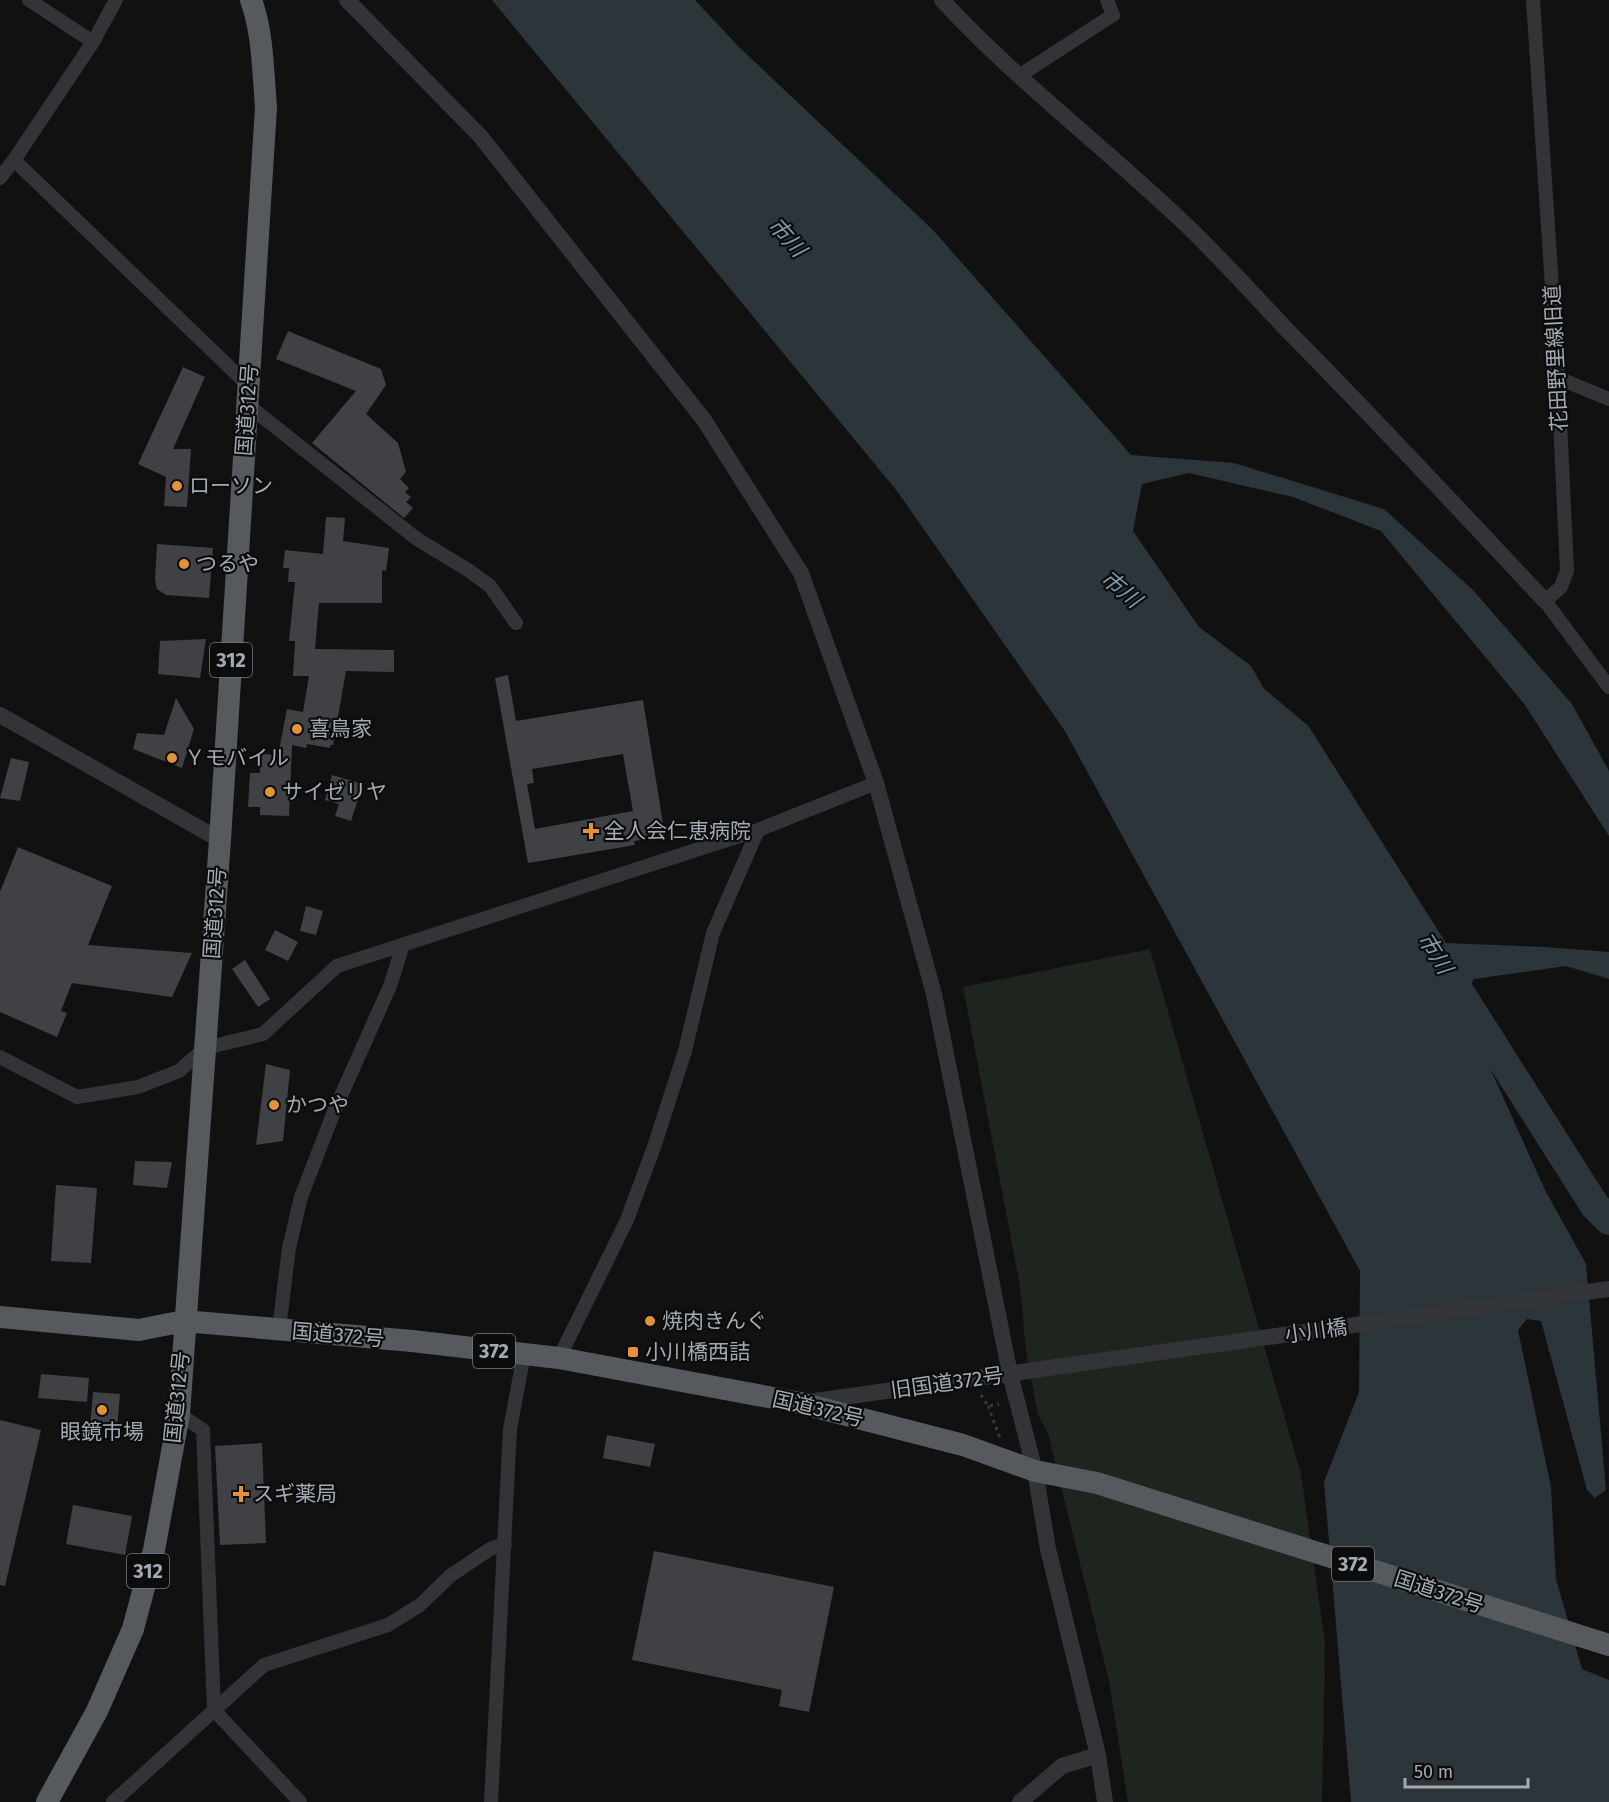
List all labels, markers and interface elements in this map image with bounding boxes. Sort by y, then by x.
water label: 市川 [762,212,813,264]
street label: 花田野里線旧道 [1539,284,1573,432]
street label: 国道312号 [231,363,263,457]
place label: ローソン [189,473,273,499]
marker: ローソン [170,479,184,493]
place label: つるや [196,551,259,577]
marker: つるや [177,557,191,571]
water label: 市川 [1095,565,1148,615]
road number: 312 [210,643,252,677]
place label: 喜鳥家 [309,716,372,742]
marker: 喜鳥家 [290,722,304,736]
place label: Ｙモバイル [184,745,289,771]
marker: Ｙモバイル [165,751,179,765]
place label: サイゼリヤ [282,779,387,805]
marker: サイゼリヤ [263,785,277,799]
place label: 全人会仁恵病院 [604,818,751,844]
marker: 全人会仁恵病院 [582,822,600,840]
street label: 国道312号 [199,866,231,960]
water label: 市川 [1412,927,1459,981]
place label: かつや [286,1092,349,1118]
marker: かつや [267,1098,281,1112]
place label: 焼肉きんぐ [662,1308,767,1334]
marker: 焼肉きんぐ [643,1314,657,1328]
street label: 小川橋 [1283,1314,1349,1348]
street label: 国道372号 [291,1318,385,1352]
road number: 372 [473,1334,515,1368]
place label: 小川橋西詰 [645,1339,750,1365]
marker: 小川橋西詰 [626,1345,640,1359]
street label: 国道312号 [159,1350,195,1444]
street label: 旧国道372号 [889,1362,1005,1404]
street label: 国道372号 [770,1386,866,1432]
marker: 眼鏡市場 [95,1403,109,1417]
place label: 眼鏡市場 [60,1419,144,1445]
place label: スギ薬局 [253,1481,337,1507]
marker: スギ薬局 [234,1487,248,1501]
road number: 372 [1332,1547,1374,1581]
road number: 312 [127,1554,169,1588]
street label: 国道372号 [1391,1565,1487,1619]
scale bar [1405,1751,1528,1789]
text: 50 m [1414,1761,1453,1783]

